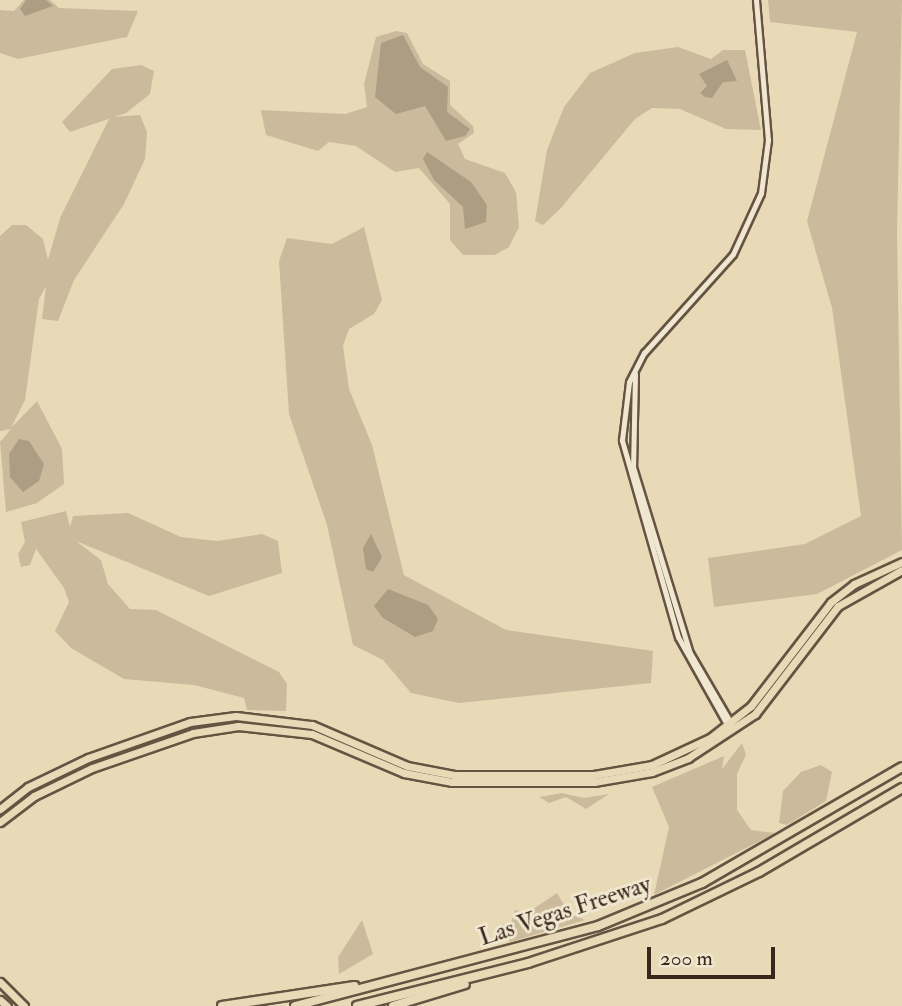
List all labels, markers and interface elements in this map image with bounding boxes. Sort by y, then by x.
street label: Las Vegas Freeway [476,870,654,952]
scale bar [650,932,778,976]
text: 200 m [660,945,713,972]

